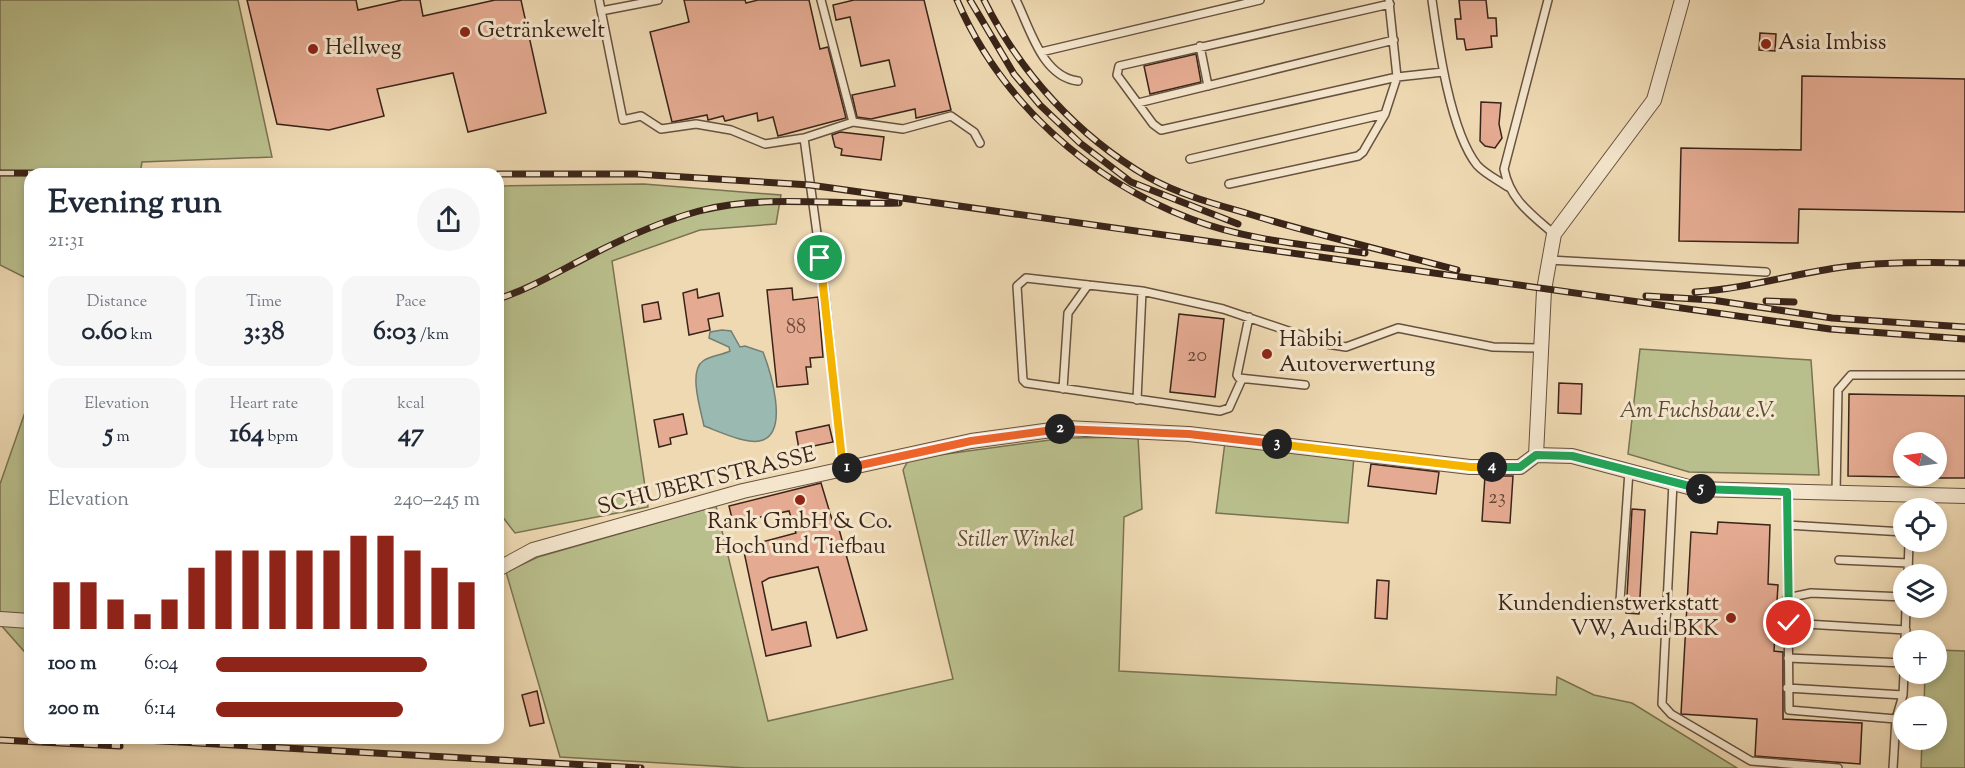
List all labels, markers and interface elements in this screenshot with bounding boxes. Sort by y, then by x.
place label: Getränkewelt [477,16,605,48]
marker: Getränkewelt [458,25,472,39]
place label: Asia Imbiss [1778,28,1886,60]
place label: Hellweg [325,33,402,65]
marker: Asia Imbiss [1759,37,1773,51]
marker: Hellweg [306,42,320,56]
text: Evening run [48,180,222,228]
button: share [417,188,480,251]
text: 21:31 [48,227,84,256]
pin [794,232,845,283]
icon: arrive [803,241,836,274]
text: Distance [87,291,147,314]
text: Time [246,291,282,314]
text: Pace [396,291,426,314]
text: 0.60 [81,314,127,351]
text: 3:38 [244,314,284,351]
text: 6:03 [373,314,417,351]
house number: 88 [786,314,806,343]
text: km [127,324,153,347]
text: /km [417,324,449,347]
place label: Habibi Autoverwertung [1279,325,1435,382]
house number: 20 [1187,342,1207,371]
marker: Habibi Autoverwertung [1260,347,1274,361]
text: Elevation [85,393,149,416]
text: Heart rate [230,393,298,416]
text: kcal [397,393,425,416]
park label: Am Fuchsbau e.V. [1619,396,1775,428]
pin: 2 [1045,414,1075,444]
text: 5 [104,416,113,453]
text: 164 [230,416,264,453]
text: 47 [398,416,424,453]
text: 2 [1056,417,1064,440]
text: m [113,426,130,449]
text: bpm [264,426,298,449]
pin: 3 [1262,429,1292,459]
text: 3 [1274,432,1280,455]
north arrow [1893,432,1947,486]
map controls [1893,432,1947,750]
street label: SCHUBERTSTRASSE [594,439,820,525]
pin: 4 [1477,452,1507,482]
pin: 1 [832,453,862,483]
text: 4 [1488,455,1496,478]
text: 1 [844,456,850,479]
pin: 5 [1686,474,1716,504]
text: 5 [1698,477,1704,500]
house number: 23 [1488,484,1506,513]
text: Elevation [48,486,129,515]
text: 240–245 m [393,486,480,515]
marker: Rank GmbH & Co. Hoch und Tiefbau [793,493,807,507]
button: locate [1893,498,1947,552]
place label: Rank GmbH & Co. Hoch und Tiefbau [707,507,893,564]
park label: Stiller Winkel [957,525,1075,557]
button: layers [1893,564,1947,618]
place label: Kundendienstwerkstatt VW, Audi BKK [1498,589,1719,646]
pin [1763,597,1814,648]
icon: check [1772,606,1805,639]
marker: Kundendienstwerkstatt VW, Audi BKK [1724,611,1738,625]
button: + [1893,630,1947,684]
text: 100 m [48,650,97,679]
text: 6:04 [144,650,178,679]
text: 200 m [48,695,99,724]
text: 6:14 [144,695,176,724]
button: − [1893,696,1947,750]

